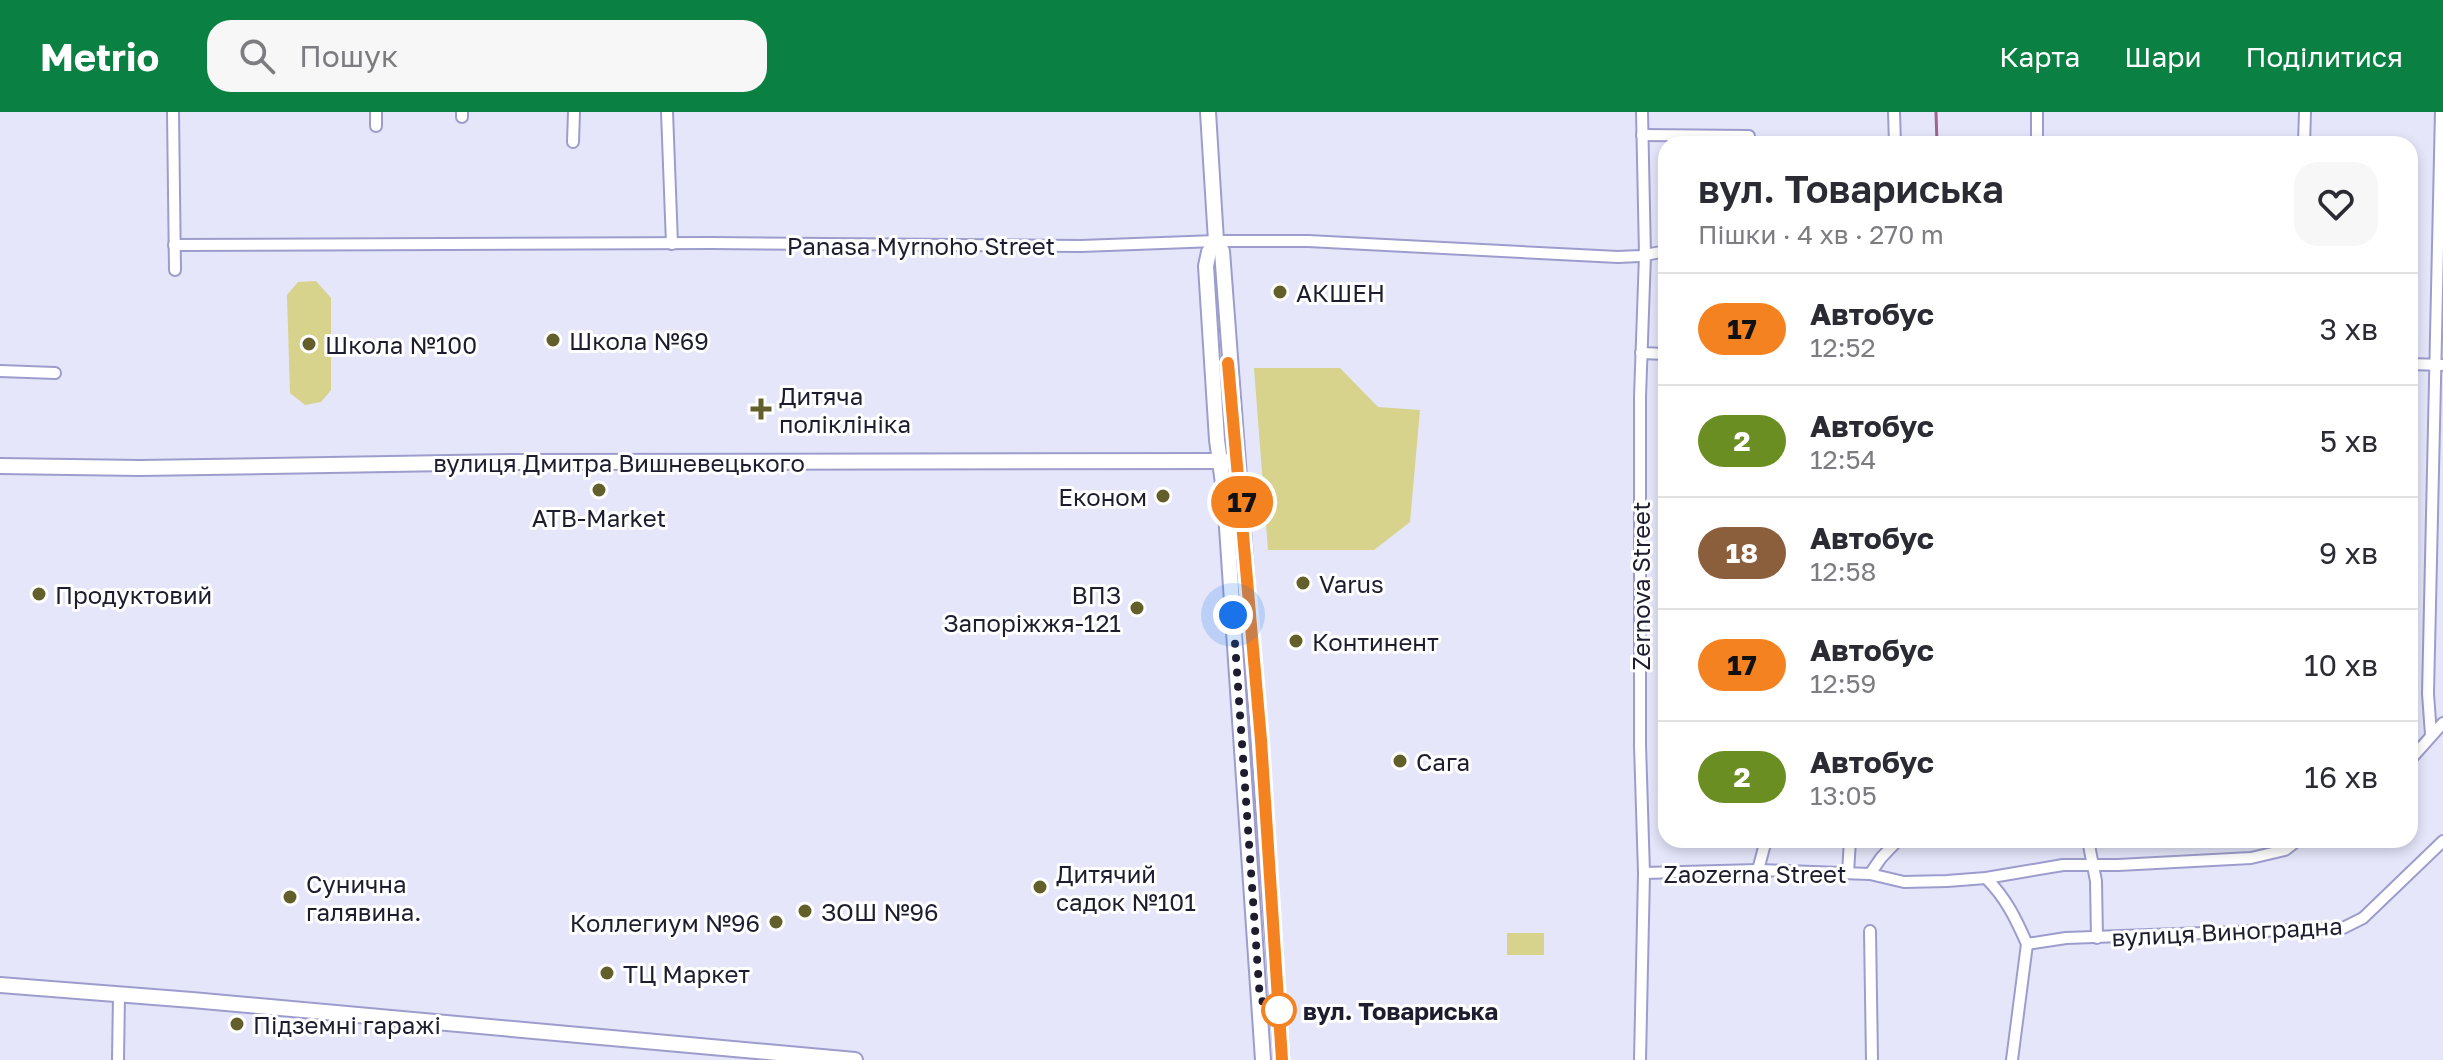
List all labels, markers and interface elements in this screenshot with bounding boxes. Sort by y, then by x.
search box [207,20,767,92]
text: Metrio [40,34,159,79]
icon: search [235,34,279,78]
text: Пошук [299,38,398,74]
text: Карта [1999,40,2080,73]
text: Шари [2124,40,2202,73]
text: Поділитися [2246,40,2403,73]
button: heart [2294,162,2378,246]
text: вул. Товариська [1698,166,2004,211]
text: Пішки · 4 хв · 270 m [1698,219,1944,250]
street label: Panasa Myrnoho Street [787,231,1055,260]
place label: АКШЕН [1296,278,1385,307]
marker: АКШЕН [1271,283,1289,301]
text: Автобус [1810,296,1934,332]
text: 3 хв [2320,311,2378,347]
text: 17 [1727,312,1757,345]
place label: Школа №69 [569,326,709,355]
place label: Школа №100 [325,330,477,359]
marker: Школа №69 [544,331,562,349]
text: 12:52 [1810,332,1876,363]
marker: Школа №100 [300,335,318,353]
place label: Дитяча поліклініка [779,381,911,438]
marker: Дитяча поліклініка [750,398,772,420]
text: Автобус [1810,408,1934,444]
text: 5 хв [2320,423,2378,459]
text: 2 [1733,424,1751,457]
text: 12:54 [1810,444,1876,475]
street label: вулиця Дмитра Вишневецького [433,448,805,477]
line badge: 17 [1206,476,1278,528]
marker: ATB-Market [590,481,608,499]
place label: Економ [1058,482,1147,511]
text: 17 [1227,485,1257,518]
marker: Економ [1154,487,1172,505]
street label: Zernova Street [1626,501,1655,671]
place label: ATB-Market [532,503,666,532]
text: Автобус [1810,520,1934,556]
text: 9 хв [2319,535,2378,571]
text: 18 [1726,536,1758,569]
text: 12:58 [1810,556,1876,587]
place label: Varus [1319,569,1384,598]
marker: Varus [1294,574,1312,592]
place label: Продуктовий [55,580,212,609]
place label: ВПЗ Запоріжжя-121 [943,580,1121,637]
marker: Продуктовий [30,585,48,603]
your location [1213,595,1253,635]
marker: ВПЗ Запоріжжя-121 [1128,599,1146,617]
place label: Континент [1312,627,1439,656]
marker: Континент [1287,632,1305,650]
text: Автобус [1810,632,1934,668]
text: 10 хв [2304,647,2378,683]
text: 17 [1727,648,1757,681]
text: 12:59 [1810,668,1876,699]
text: Автобус [1810,744,1934,780]
place label: Сага [1416,747,1470,776]
marker: Сага [1391,752,1409,770]
text: 16 хв [2304,759,2378,795]
text: 2 [1733,760,1751,793]
text: 13:05 [1810,780,1877,811]
place label: Дитячий садок №101 [1056,859,1196,916]
street label: Zaozerna Street [1663,859,1847,888]
place label: Сунична галявина. [306,869,421,926]
marker: Дитячий садок №101 [1031,878,1049,896]
marker: Сунична галявина. [281,888,299,906]
place label: ЗОШ №96 [821,897,938,926]
marker: ЗОШ №96 [796,902,814,920]
place label: Коллегиум №96 [570,908,760,937]
street label: вулиця Виноградна [2111,910,2343,952]
marker: Коллегиум №96 [767,913,785,931]
place label: ТЦ Маркет [623,959,750,988]
marker: ТЦ Маркет [598,964,616,982]
marker: вул. Товариська [1262,993,1296,1027]
place label: вул. Товариська [1303,996,1498,1025]
place label: Підземні гаражі [253,1010,441,1039]
marker: Підземні гаражі [228,1015,246,1033]

